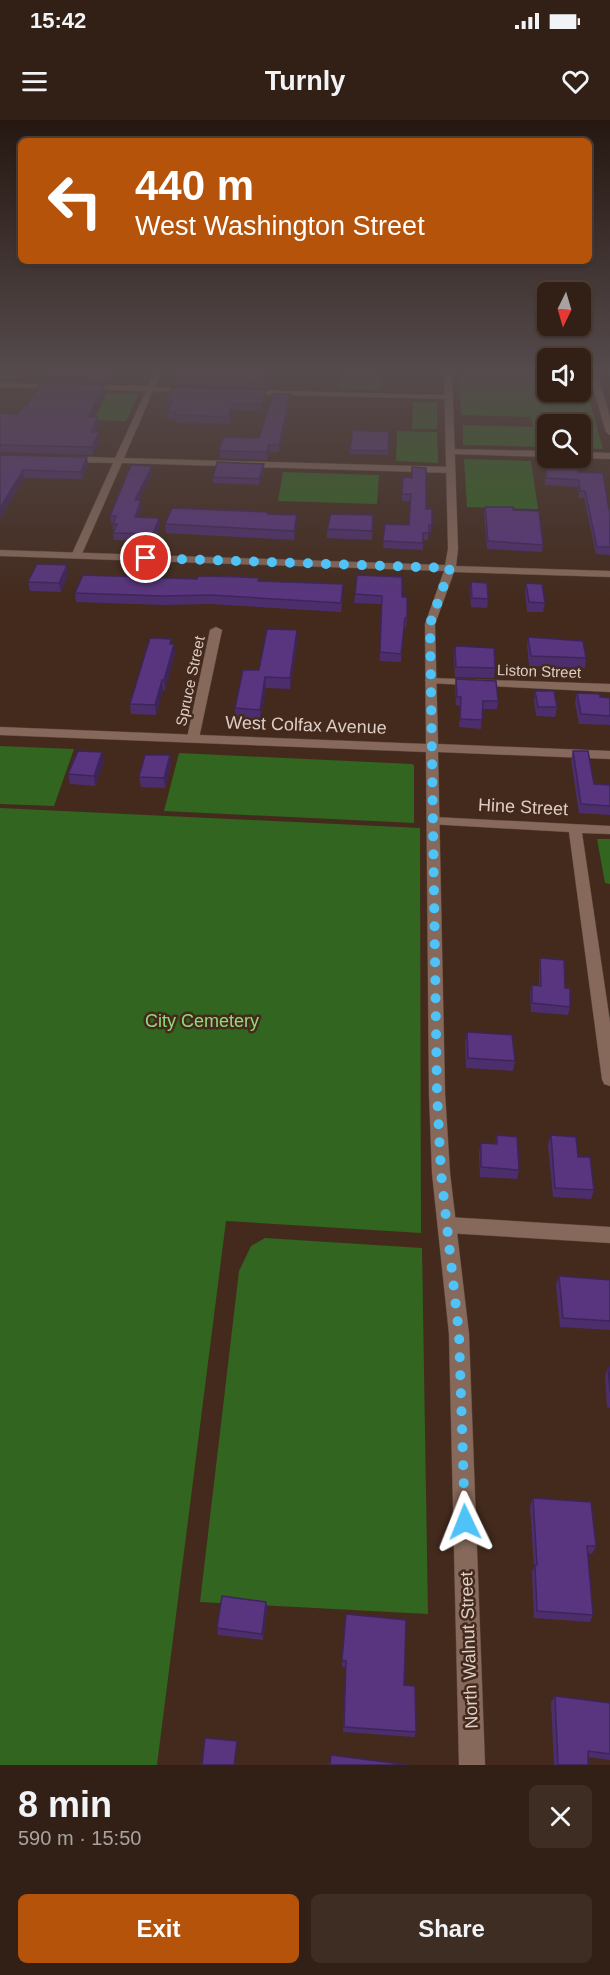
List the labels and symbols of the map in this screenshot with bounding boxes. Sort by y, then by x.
north arrow [537,282,591,336]
pin [120,532,171,583]
street label: Spruce Street [172,634,208,728]
street label: Liston Street [497,661,582,681]
street label: West Colfax Avenue [225,712,387,738]
street label: Hine Street [478,795,568,819]
park label: City Cemetery [145,1011,259,1031]
position arrow [433,1490,497,1554]
street label: North Walnut Street [456,1571,482,1729]

